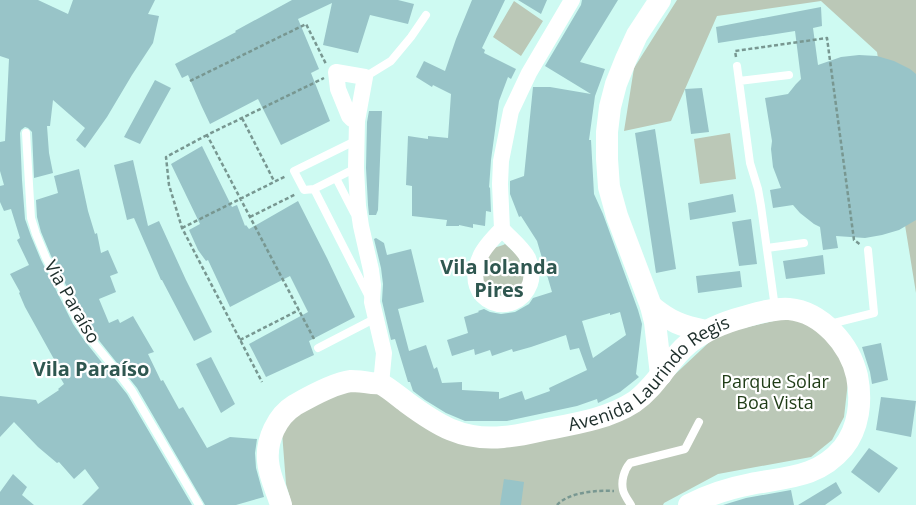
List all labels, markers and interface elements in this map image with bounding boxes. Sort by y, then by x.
district label: Vila Iolanda Pires [440,253,558,303]
street label: Via Paraíso [39,256,106,347]
street label: Avenida Laurindo Regis [566,309,733,436]
district label: Vila Paraíso [33,355,149,382]
park label: Parque Solar Boa Vista [721,369,829,414]

